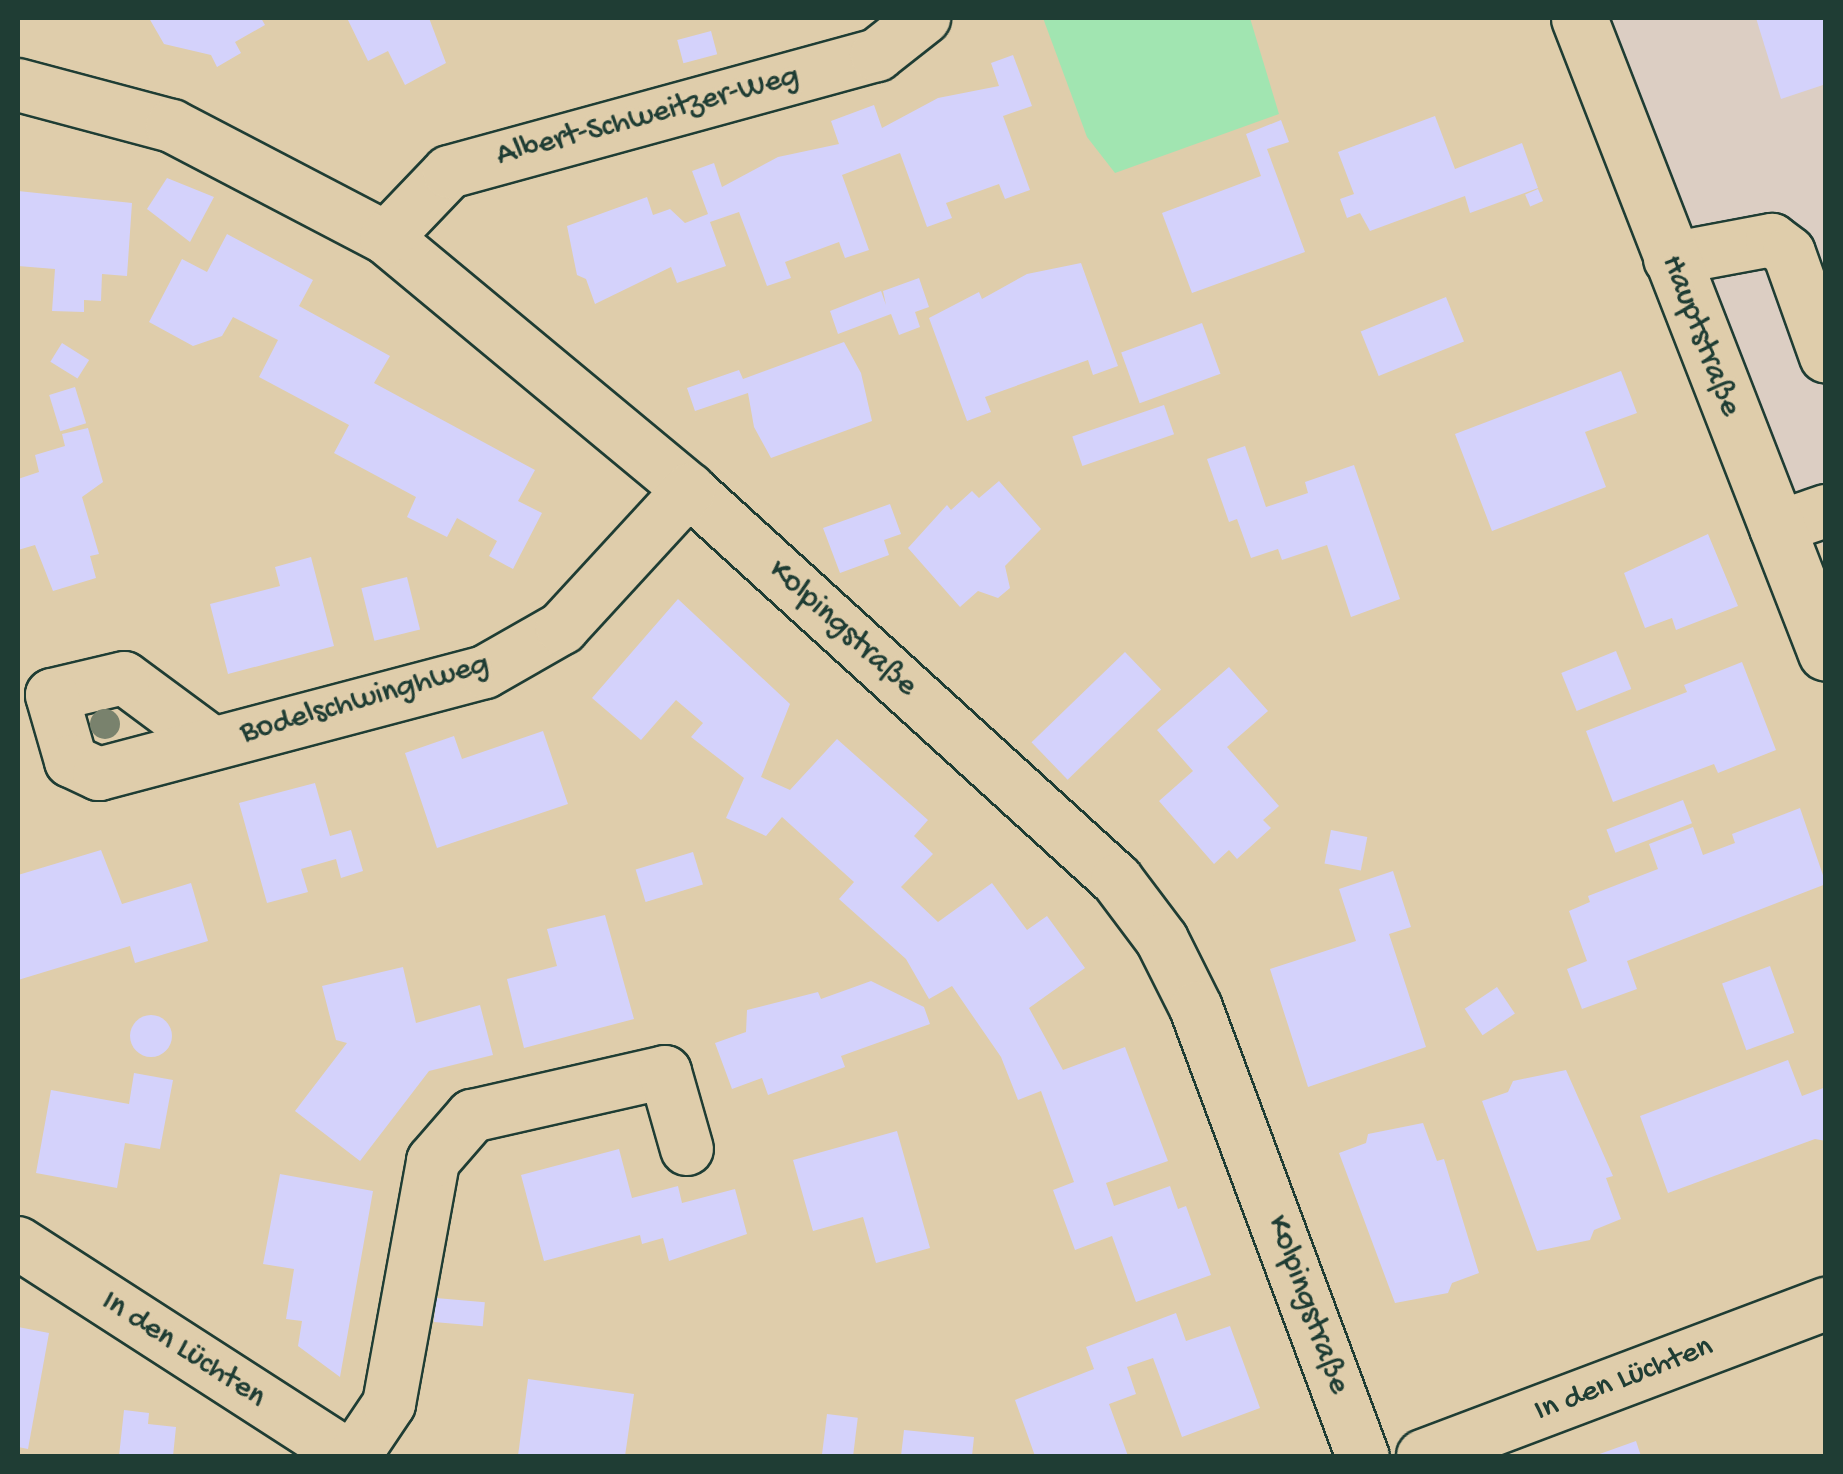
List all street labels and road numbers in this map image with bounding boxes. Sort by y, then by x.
street label: Albert-Schweitzer-Weg [492,58,804,176]
street label: Hauptstraße [1652,250,1748,422]
street label: Kolpingstraße [760,552,924,706]
street label: Bodelschwinghweg [236,646,494,754]
street label: Kolpingstraße [1257,1210,1357,1400]
street label: In den Lüchten [94,1283,272,1417]
street label: In den Lüchten [1529,1328,1719,1432]

